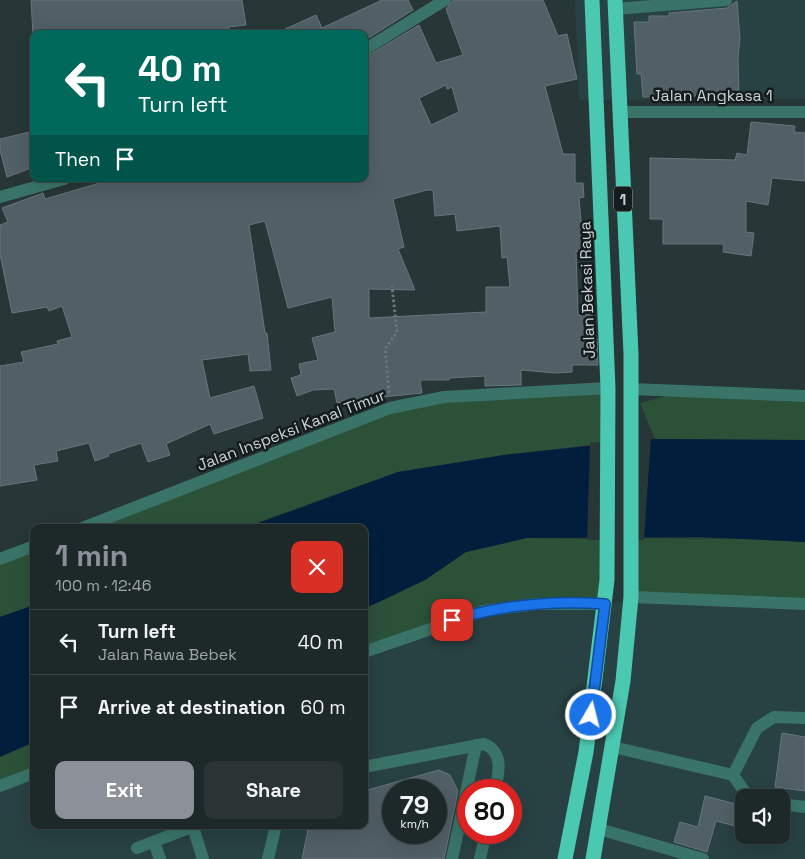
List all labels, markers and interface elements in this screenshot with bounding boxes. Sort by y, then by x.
text: 40 m [138,47,222,91]
icon: left [55,50,120,115]
street label: Jalan Angkasa 1 [651,85,773,106]
text: Turn left [138,90,228,118]
icon: arrive [111,145,139,173]
text: Then [55,147,101,172]
road number: 1 [614,186,632,212]
street label: Jalan Bekasi Raya [574,221,600,359]
street label: Jalan Inspeksi Kanal Timur [194,384,388,476]
text: 1 min [55,536,128,575]
button: close [291,541,343,593]
text: 100 m · 12:46 [55,575,151,596]
pin [431,599,473,641]
icon: arrive [438,606,466,634]
text: Turn left [98,619,176,644]
icon: left [55,628,83,656]
text: 40 m [298,630,343,655]
text: Jalan Rawa Bebek [98,644,237,665]
position arrow [564,688,616,740]
icon: arrive [55,693,83,721]
text: Arrive at destination [98,695,286,720]
text: 60 m [301,695,346,720]
button: Exit [55,761,194,819]
button: Share [204,761,343,819]
speed limit sign: 80 [457,779,522,844]
text: 79 [400,789,429,821]
map controls [735,789,790,844]
button: sound [735,789,790,844]
text: km/h [400,816,429,832]

